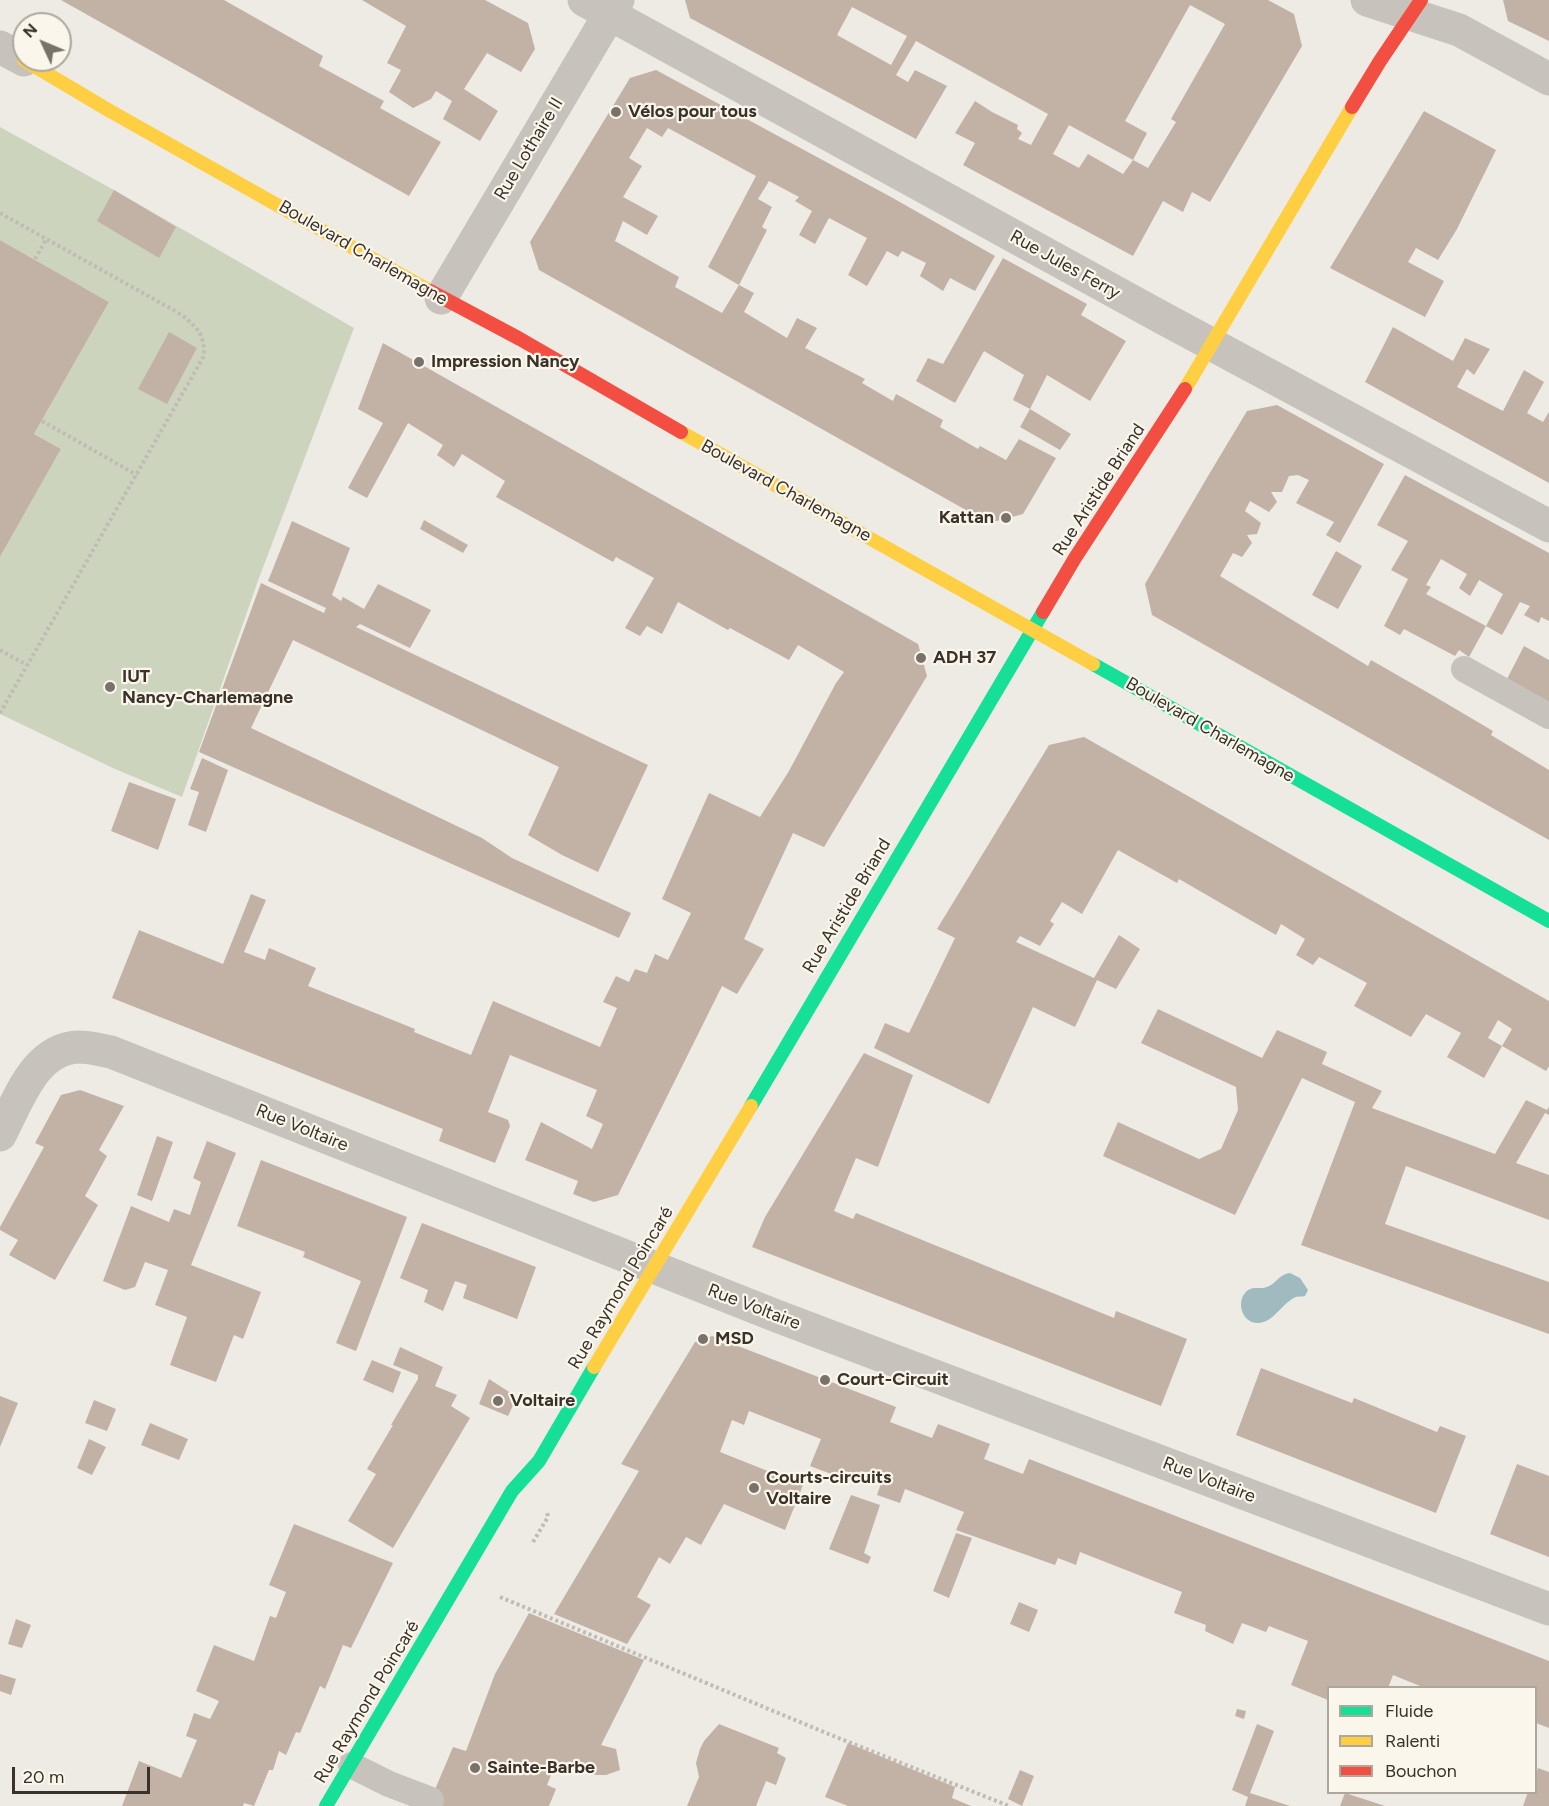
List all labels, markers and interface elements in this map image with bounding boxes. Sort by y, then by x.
north arrow [12,12,72,72]
text: N [19,19,41,42]
street label: Rue Lothaire II [490,94,568,204]
place label: Vélos pour tous [628,101,757,123]
marker: Vélos pour tous [609,105,623,119]
street label: Boulevard Charlemagne [275,196,451,310]
street label: Rue Jules Ferry [1006,226,1124,304]
place label: Impression Nancy [431,351,579,373]
marker: Impression Nancy [412,355,426,369]
street label: Rue Aristide Briand [1048,420,1150,560]
street label: Boulevard Charlemagne [697,435,875,547]
place label: Kattan [939,507,994,529]
marker: Kattan [999,511,1013,525]
place label: ADH 37 [933,647,996,669]
marker: ADH 37 [914,651,928,665]
place label: IUT Nancy-Charlemagne [122,666,293,708]
street label: Boulevard Charlemagne [1122,673,1298,787]
marker: IUT Nancy-Charlemagne [103,680,117,694]
street label: Rue Aristide Briand [798,835,896,977]
street label: Rue Voltaire [253,1100,351,1156]
street label: Rue Raymond Poincaré [564,1203,678,1373]
street label: Rue Voltaire [704,1279,804,1335]
place label: MSD [715,1328,754,1350]
marker: MSD [696,1332,710,1346]
place label: Court-Circuit [837,1369,949,1391]
marker: Court-Circuit [818,1373,832,1387]
place label: Voltaire [510,1390,575,1412]
marker: Voltaire [491,1394,505,1408]
street label: Rue Voltaire [1159,1452,1259,1508]
place label: Courts-circuits Voltaire [766,1467,891,1510]
marker: Courts-circuits Voltaire [747,1481,761,1495]
street label: Rue Raymond Poincaré [310,1617,424,1787]
legend [1327,1686,1537,1794]
text: Fluide [1385,1700,1433,1722]
text: Ralenti [1385,1730,1440,1752]
scale bar [15,1755,153,1793]
place label: Sainte-Barbe [487,1757,595,1779]
text: Bouchon [1385,1760,1457,1782]
marker: Sainte-Barbe [468,1761,482,1775]
text: 20 m [23,1766,64,1788]

